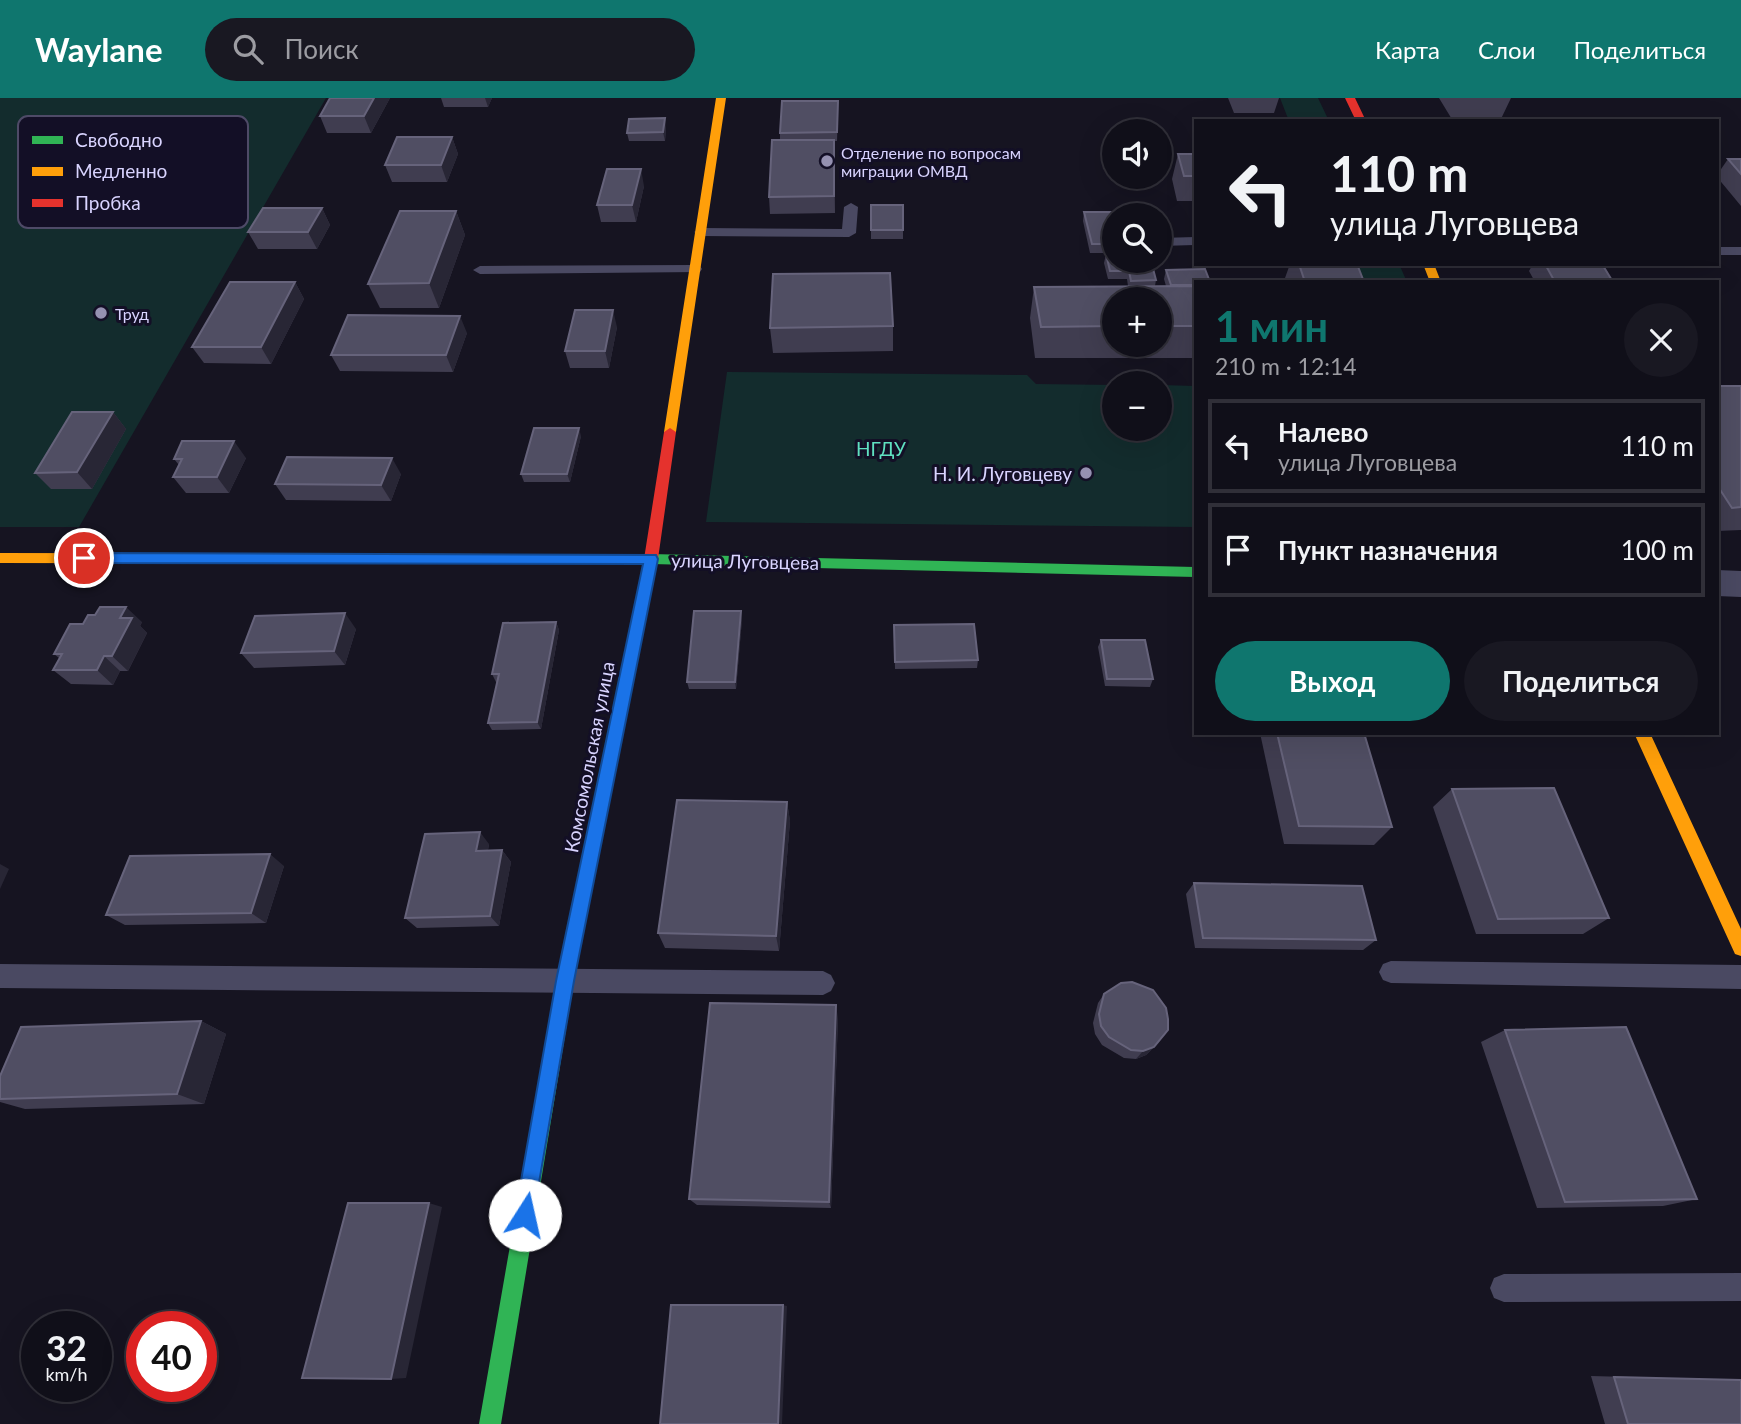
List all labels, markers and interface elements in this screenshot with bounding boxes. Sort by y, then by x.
search box [205,18,695,81]
text: Waylane [35,29,163,69]
icon: search [229,30,267,68]
text: Поиск [285,33,359,65]
text: Карта [1375,35,1440,64]
text: Слои [1478,35,1535,64]
text: Поделиться [1573,35,1706,64]
legend [18,116,248,228]
map controls [1102,119,1172,441]
button: sound [1102,119,1172,189]
text: Свободно [75,128,163,151]
place label: Отделение по вопросам миграции ОМВД [841,143,1021,180]
text: 110 m [1330,144,1468,202]
icon: left [1215,147,1306,238]
marker: Отделение по вопросам миграции ОМВД [819,153,835,169]
text: Медленно [75,159,167,182]
text: Пробка [75,191,141,214]
button: search [1102,203,1172,273]
text: улица Луговцева [1330,203,1579,242]
button: + [1102,287,1172,357]
text: 1 мин [1215,301,1328,351]
button: close [1624,303,1698,377]
place label: Труд [115,304,149,323]
marker: Труд [93,305,109,321]
text: 210 m · 12:14 [1215,352,1357,380]
button: − [1102,371,1172,441]
text: Налево [1278,416,1368,448]
icon: left [1219,427,1257,465]
text: 110 m [1621,430,1694,462]
park label: НГДУ [856,437,906,460]
text: улица Луговцева [1278,448,1457,476]
place label: Н. И. Луговцеву [933,462,1072,485]
marker: Н. И. Луговцеву [1078,465,1094,481]
pin [54,528,114,588]
icon: arrive [1219,531,1257,569]
text: Пункт назначения [1278,534,1498,566]
text: 100 m [1621,534,1694,566]
icon: arrive [65,539,103,577]
street label: улица Луговцева [671,548,819,574]
button: Выход [1215,641,1450,721]
button: Поделиться [1464,641,1698,721]
street label: Комсомольская улица [559,659,619,855]
position arrow [488,1178,562,1252]
speed limit sign: 40 [126,1311,217,1402]
text: 32 [46,1326,87,1368]
text: km/h [45,1363,88,1385]

